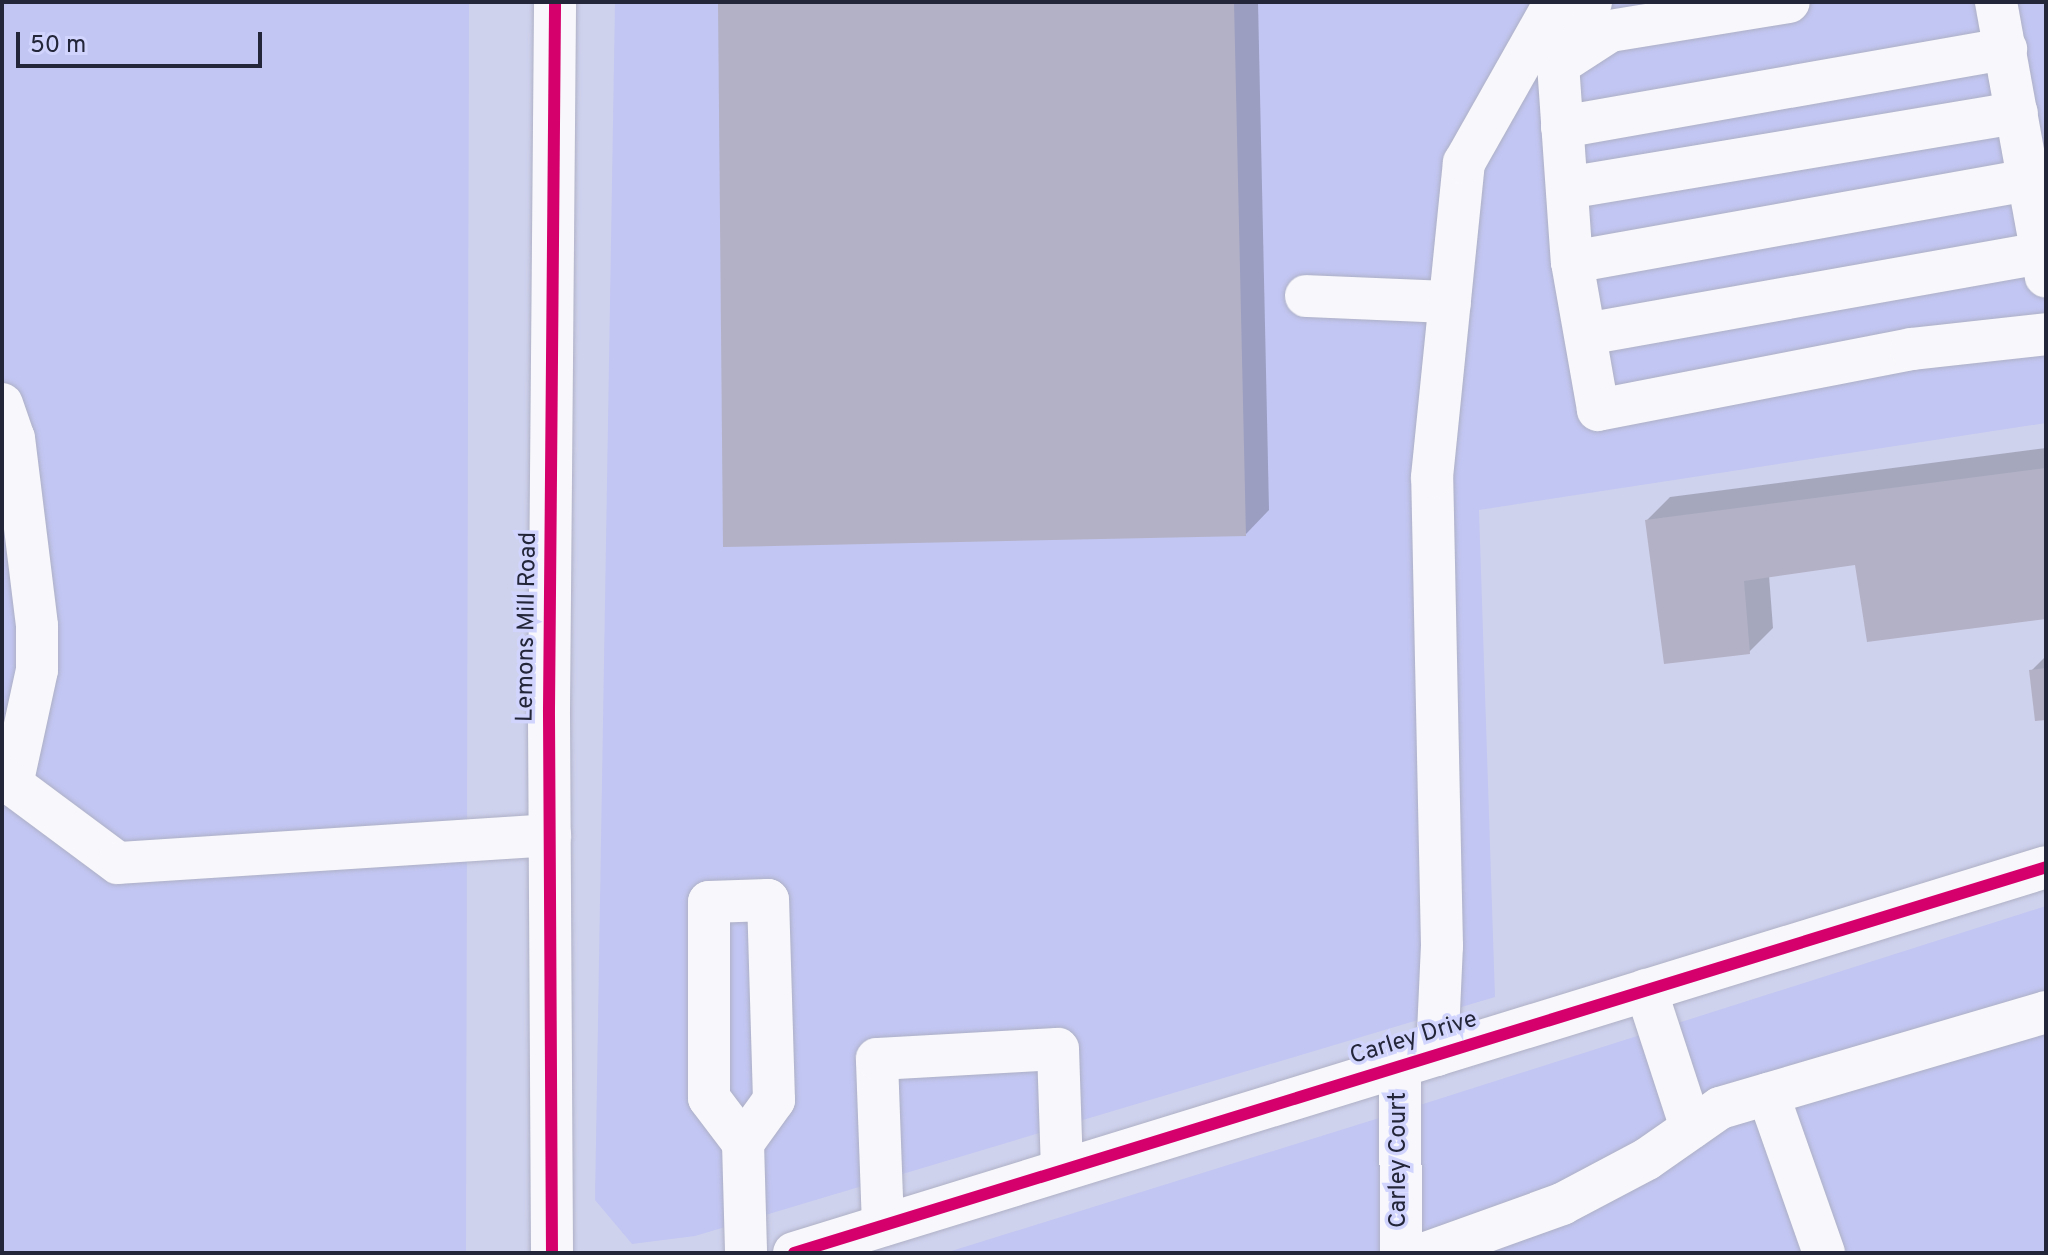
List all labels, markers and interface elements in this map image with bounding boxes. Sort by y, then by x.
scale bar [20,16,266,66]
text: 50 m [30,31,86,61]
street label: Lemons Mill Road [512,532,544,722]
street label: Carley Drive [1347,1006,1481,1072]
street label: Carley Court [1386,1092,1414,1228]

